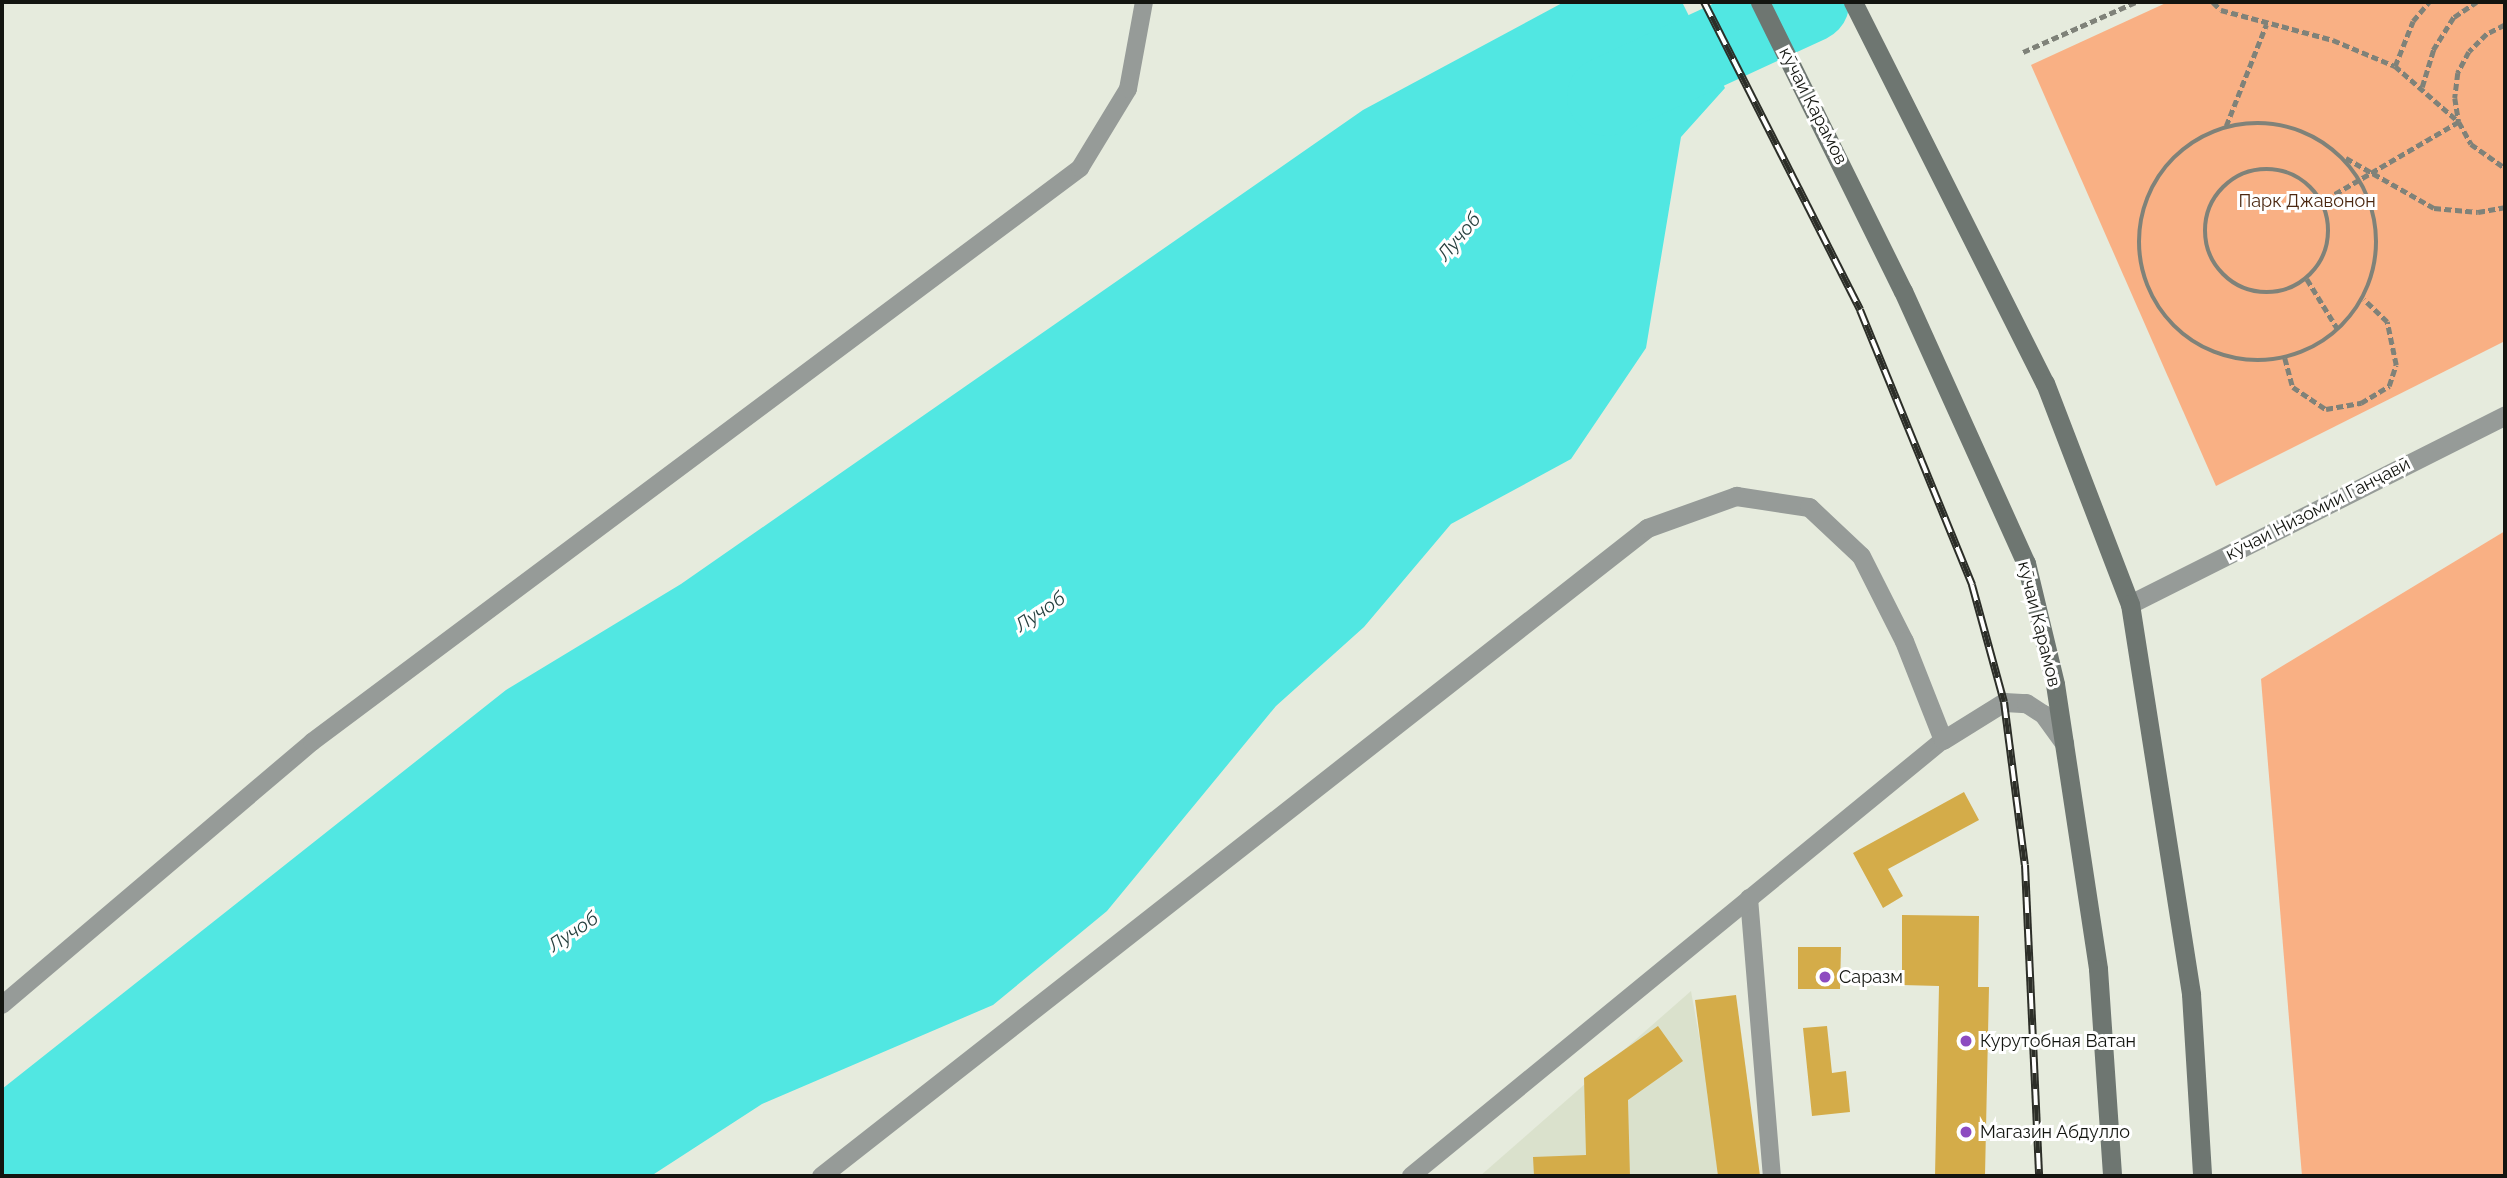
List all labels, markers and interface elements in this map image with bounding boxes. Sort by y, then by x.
street label: кӯчаи Карамов [1774,44,1852,168]
park label: Парк Джавонон [2238,190,2376,212]
water label: Лучоб [1432,208,1486,266]
street label: кӯчаи Низомии Ганҷавӣ [2222,453,2414,565]
street label: кӯчаи Карамов [2013,559,2065,689]
water label: Лучоб [1010,587,1070,637]
water label: Лучоб [543,907,603,957]
place label: Саразм [1839,966,1903,988]
marker: Саразм [1817,969,1833,985]
place label: Курутобная Ватан [1980,1030,2136,1052]
marker: Курутобная Ватан [1958,1033,1974,1049]
place label: Магазин Абдулло [1980,1121,2131,1143]
marker: Магазин Абдулло [1958,1124,1974,1140]

